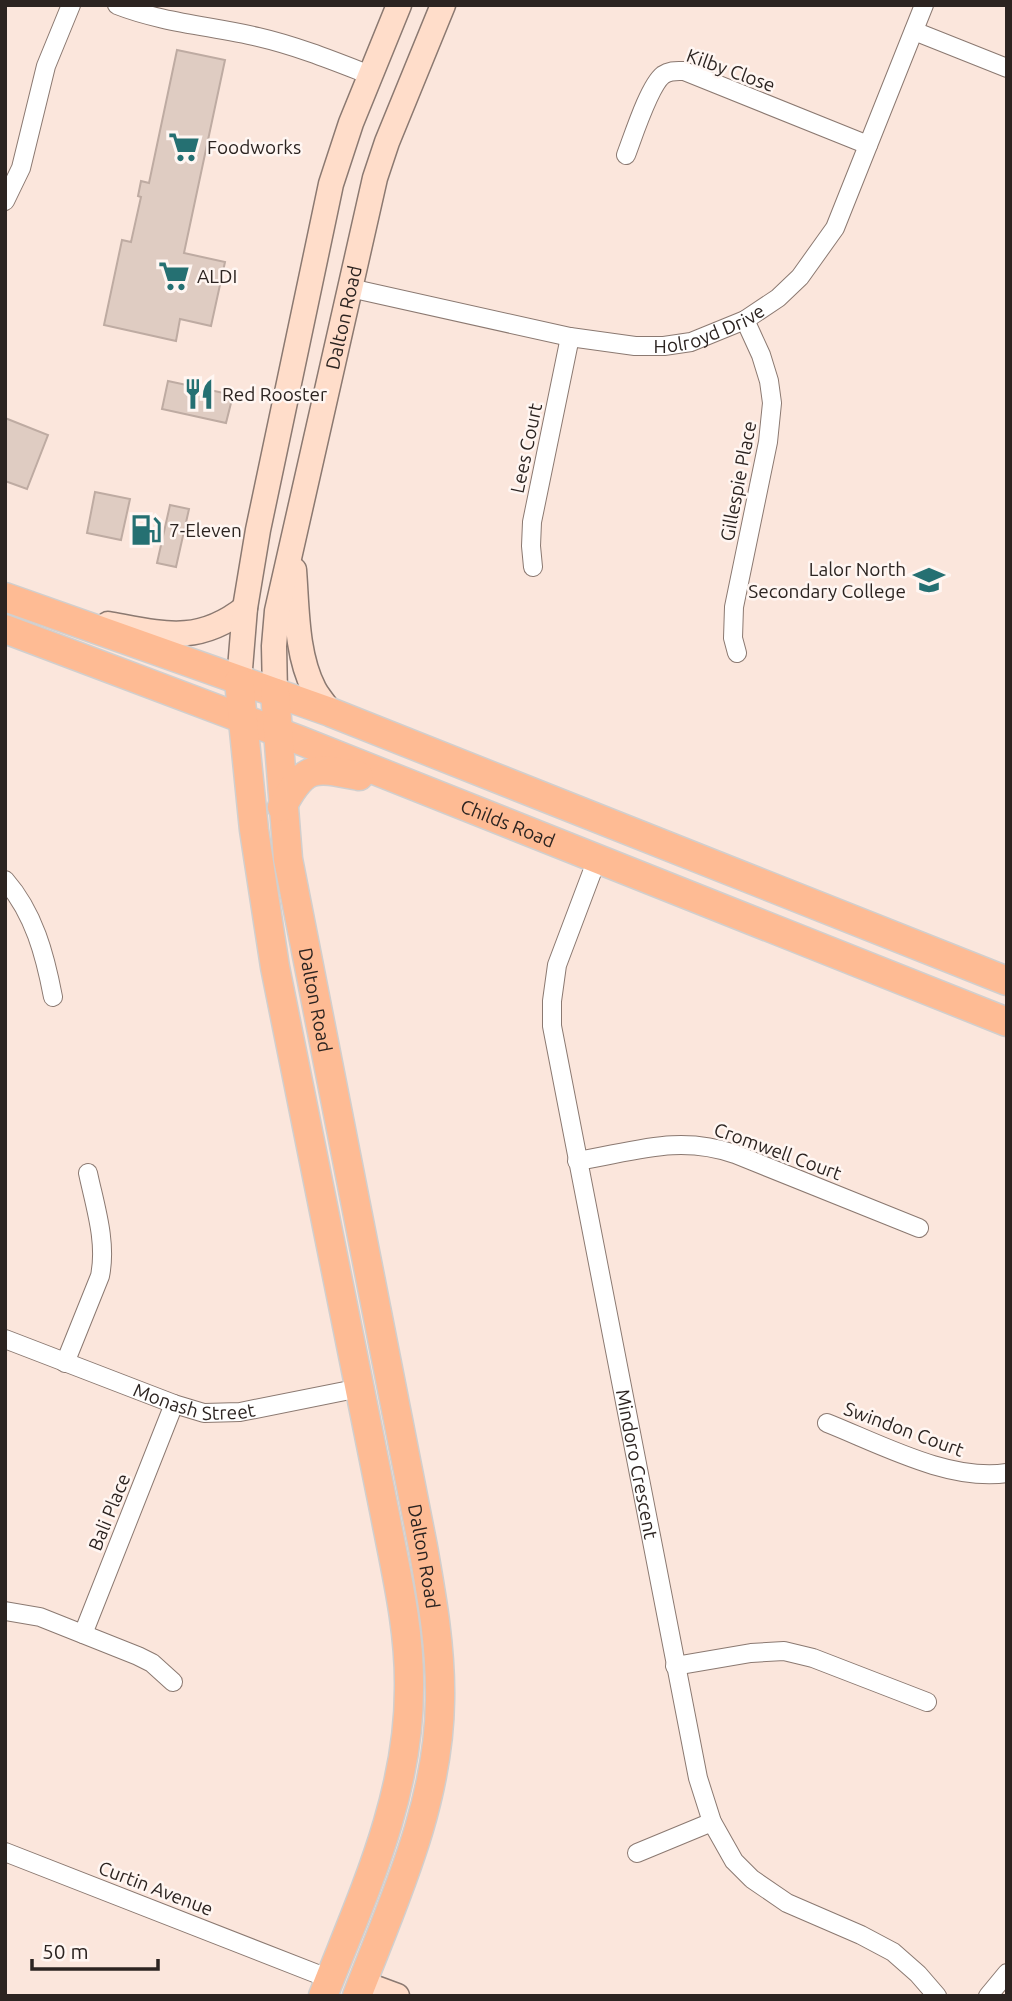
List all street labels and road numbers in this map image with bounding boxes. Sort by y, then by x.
street label: Kilby Close [684,44,778,96]
street label: Dalton Road [321,264,366,372]
street label: Holroyd Drive [653,299,769,357]
street label: Lees Court [506,400,546,495]
street label: Gillespie Place [716,419,760,543]
street label: Childs Road [457,794,558,852]
street label: Dalton Road [295,946,337,1054]
street label: Cromwell Court [711,1118,845,1184]
street label: Monash Street [130,1378,257,1424]
street label: Mindoro Crescent [612,1387,662,1541]
street label: Swindon Court [841,1397,967,1461]
street label: Bali Place [84,1470,134,1554]
street label: Dalton Road [404,1502,444,1610]
street label: Curtin Avenue [96,1856,216,1920]

